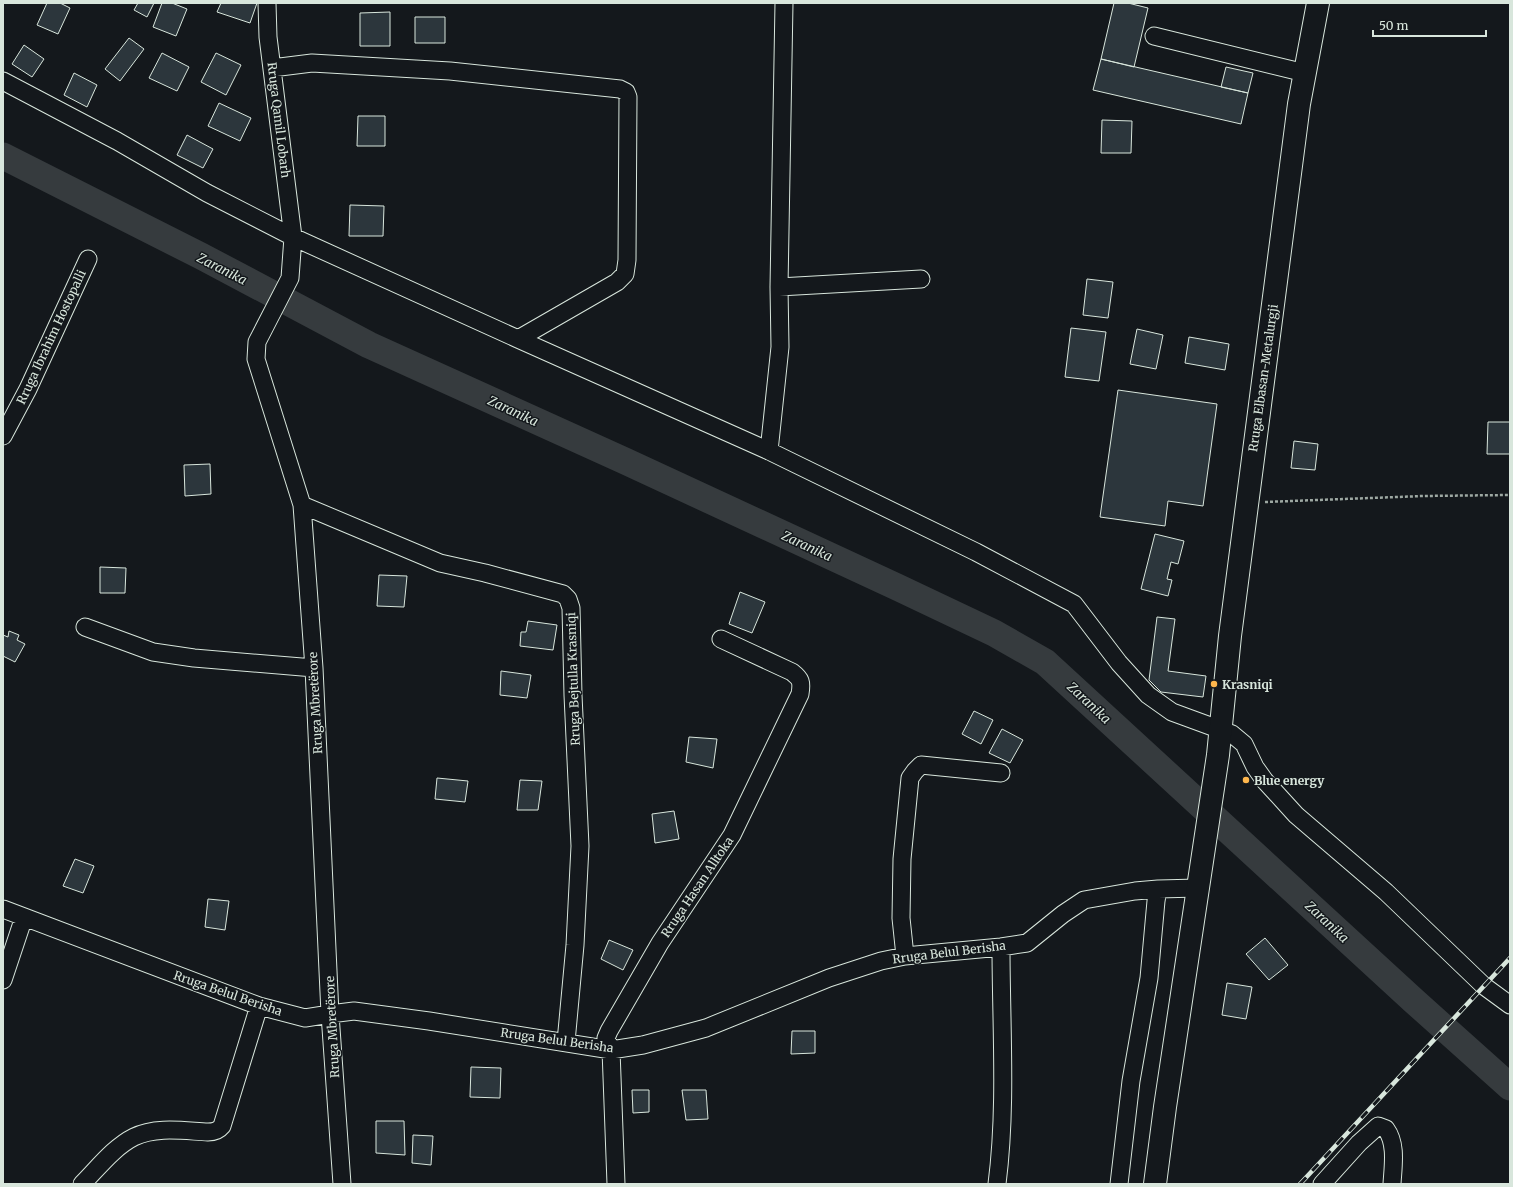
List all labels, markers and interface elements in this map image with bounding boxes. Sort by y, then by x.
scale bar [1373,12,1486,38]
text: 50 m [1379,18,1408,33]
street label: Rruga Qamil Lobarh [264,61,294,179]
water label: Zaranika [193,249,250,289]
street label: Rruga Ibrahim Hostopalli [13,267,89,407]
street label: Rruga Elbasan-Metalurgji [1245,303,1281,453]
water label: Zaranika [484,392,541,430]
water label: Zaranika [778,527,835,565]
street label: Rruga Bejtulla Krasniqi [563,612,583,746]
street label: Rruga Mbretërore [305,652,325,754]
place label: Krasniqi [1222,677,1273,692]
water label: Zaranika [1063,678,1114,728]
marker: Krasniqi [1209,679,1219,689]
place label: Blue energy [1254,773,1325,788]
marker: Blue energy [1241,775,1251,785]
street label: Rruga Hasan Alltoka [658,833,737,940]
water label: Zaranika [1301,897,1352,947]
street label: Rruga Belul Berisha [892,938,1007,966]
street label: Rruga Belul Berisha [172,967,285,1019]
street label: Rruga Mbretërore [322,976,342,1078]
street label: Rruga Belul Berisha [500,1025,615,1055]

